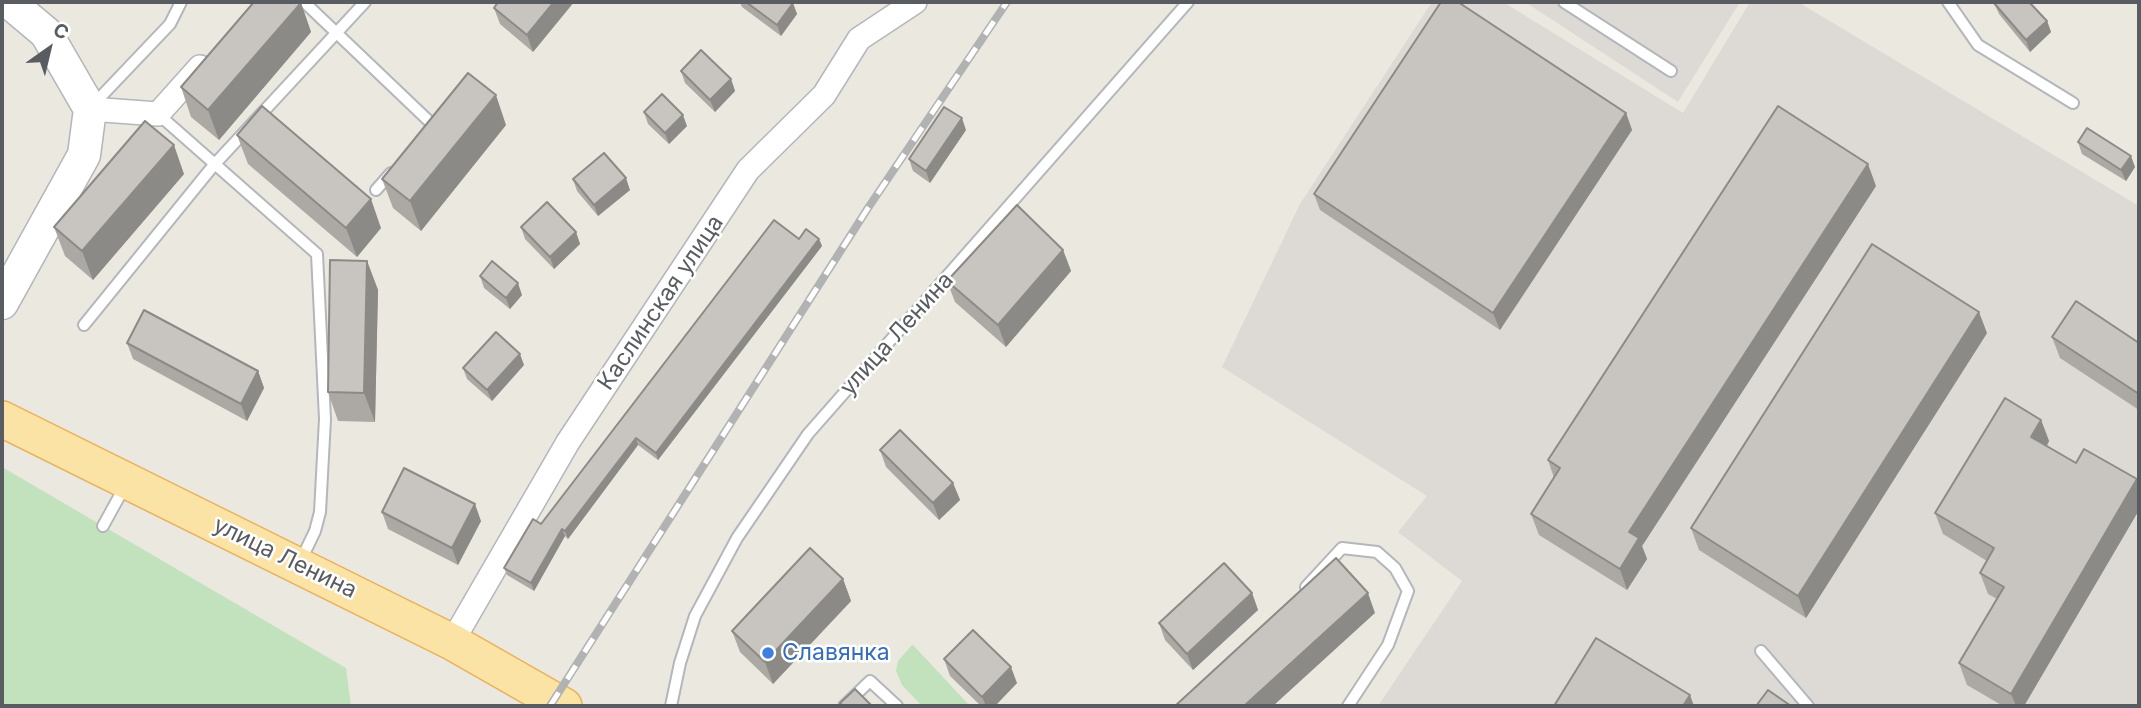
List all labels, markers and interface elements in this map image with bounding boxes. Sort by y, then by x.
north arrow [14,14,84,84]
text: С [49,18,73,45]
street label: Каслинская улица [592,210,730,396]
street label: улица Ленина [834,267,960,401]
street label: улица Ленина [209,511,361,605]
place label: Славянка [782,639,890,667]
marker: Славянка [760,645,776,661]

